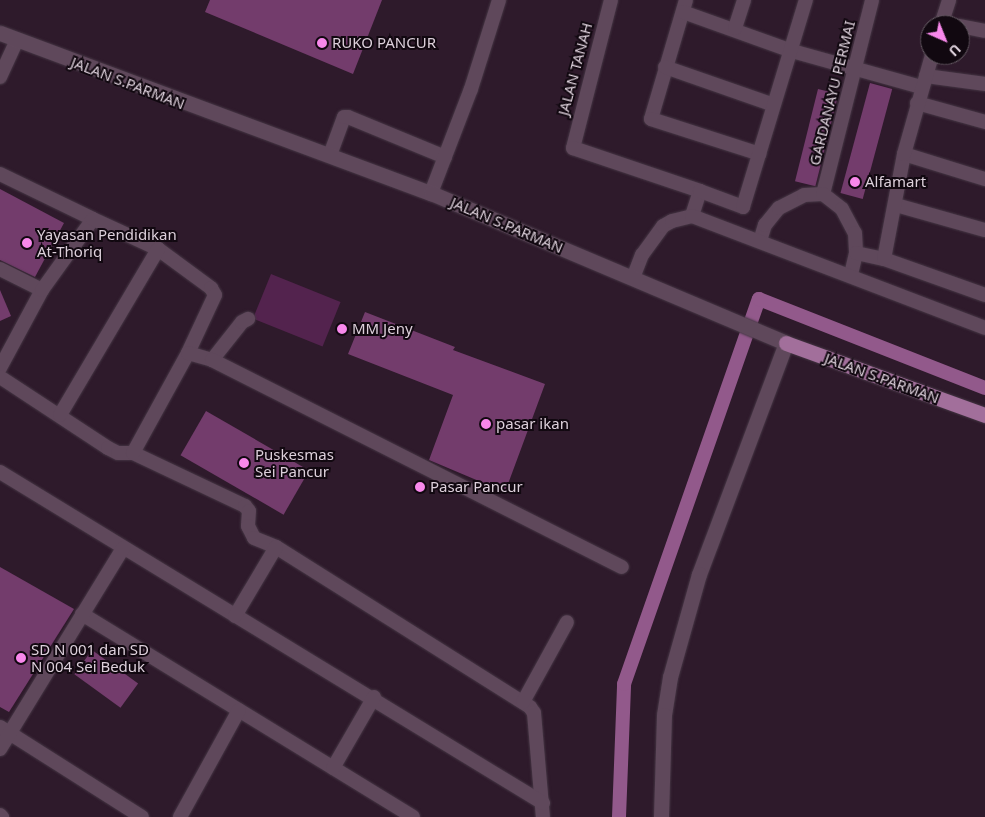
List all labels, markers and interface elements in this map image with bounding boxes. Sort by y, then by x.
north arrow [920,15,970,65]
street label: GARDANAYU PERMAI [805,19,859,167]
street label: JALAN TANAH [554,21,596,117]
place label: RUKO PANCUR [332,34,436,52]
marker: RUKO PANCUR [316,37,328,49]
text: U [945,40,965,61]
street label: JALAN S.PARMAN [69,53,187,113]
place label: Alfamart [865,173,926,191]
marker: Alfamart [849,176,861,188]
street label: JALAN S.PARMAN [448,193,566,257]
place label: Yayasan Pendidikan At-Thoriq [37,225,177,260]
marker: Yayasan Pendidikan At-Thoriq [21,237,33,249]
place label: MM Jeny [352,320,413,338]
marker: MM Jeny [336,323,348,335]
street label: JALAN S.PARMAN [822,349,942,407]
place label: pasar ikan [496,415,569,433]
marker: pasar ikan [480,418,492,430]
place label: Puskesmas Sei Pancur [255,445,334,480]
marker: Puskesmas Sei Pancur [237,456,251,470]
place label: Pasar Pancur [430,478,523,496]
marker: Pasar Pancur [414,481,426,493]
place label: SD N 001 dan SD N 004 Sei Beduk [31,640,149,675]
marker: SD N 001 dan SD N 004 Sei Beduk [15,652,27,664]

